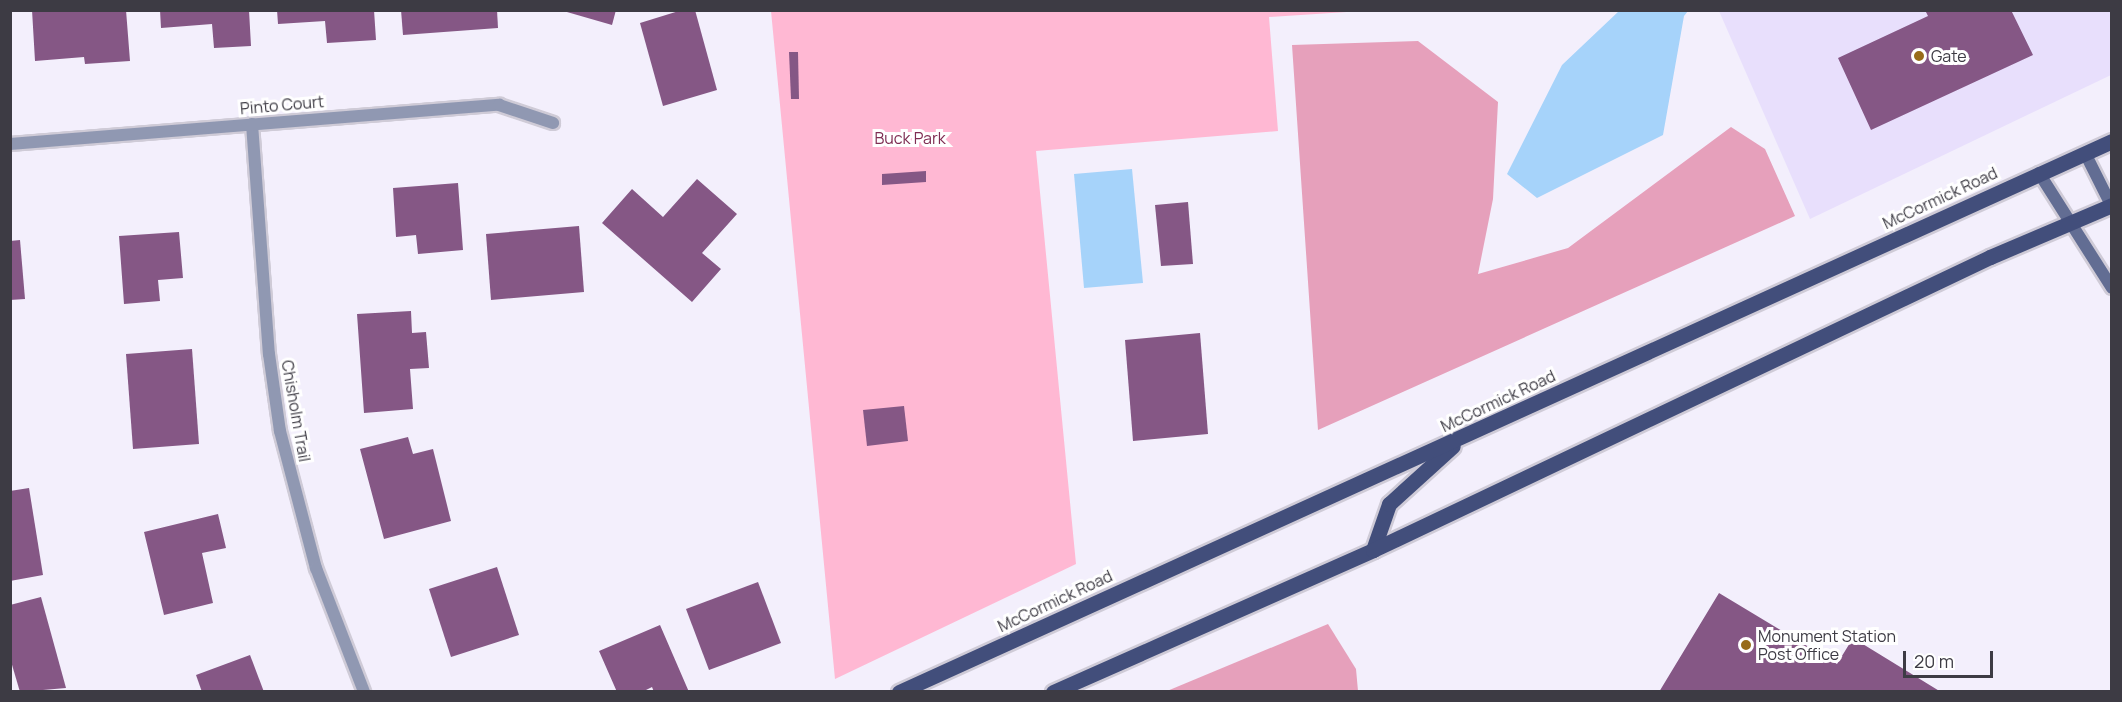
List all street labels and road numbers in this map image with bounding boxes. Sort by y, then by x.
street label: Pinto Court [239,92,325,118]
street label: McCormick Road [1880,163,2000,233]
street label: Chisholm Trail [278,359,314,463]
street label: McCormick Road [1438,366,1558,436]
street label: McCormick Road [995,566,1115,636]

